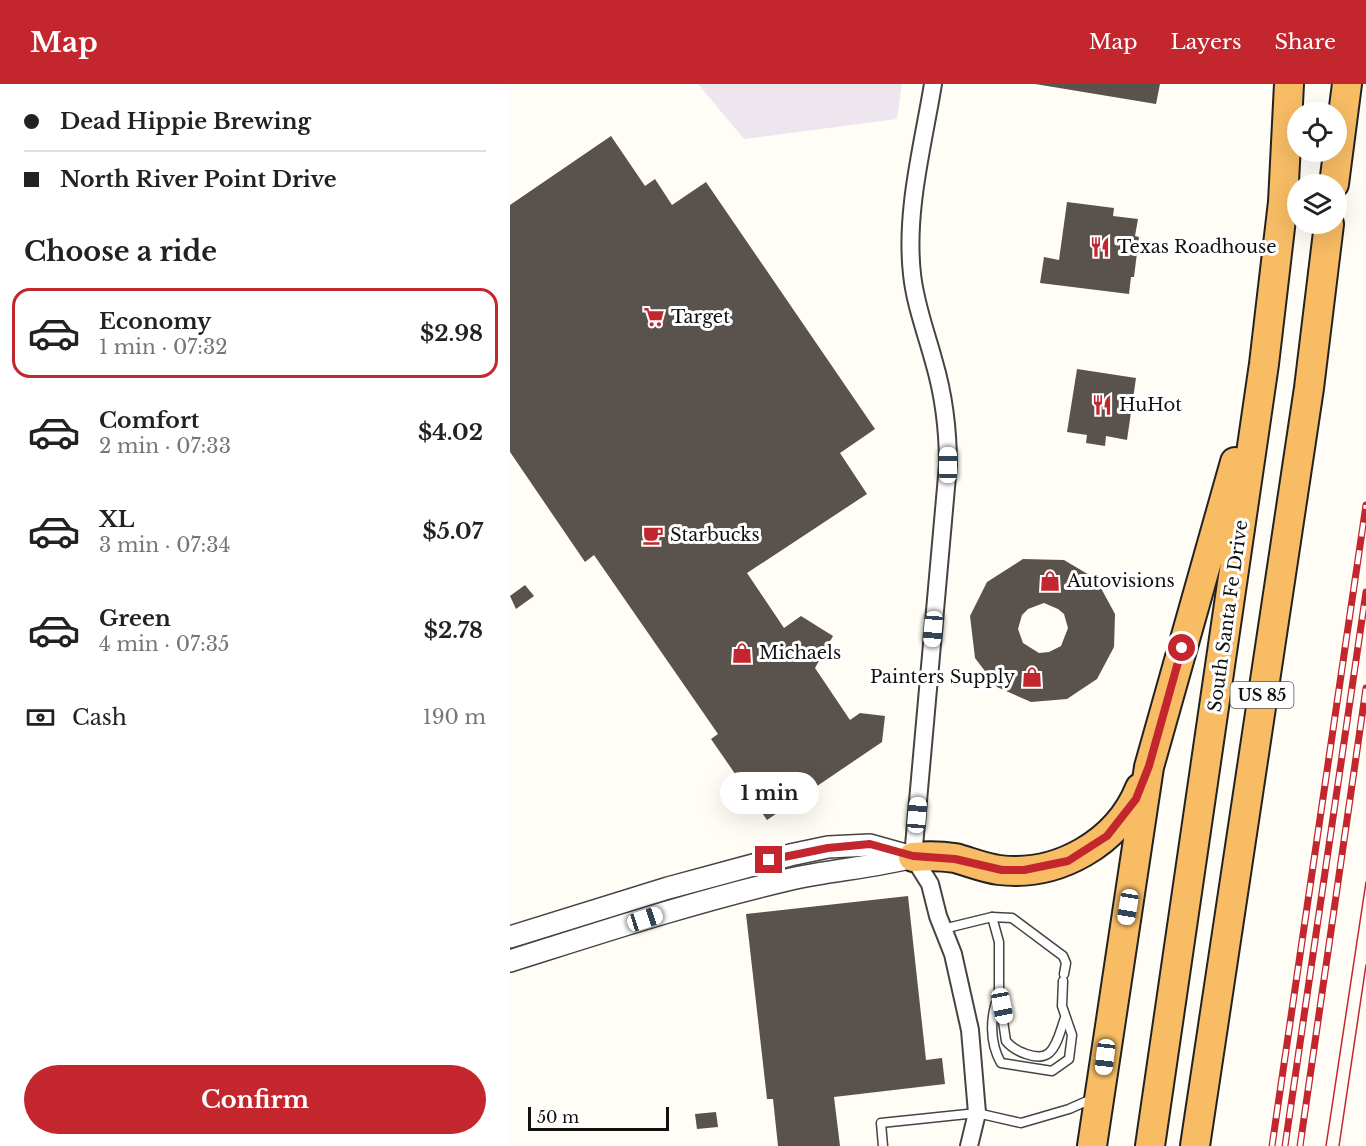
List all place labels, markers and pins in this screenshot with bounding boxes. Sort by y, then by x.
restaurant icon: Texas Roadhouse [1088,235,1112,259]
place label: Texas Roadhouse [1117,236,1277,258]
supermarket icon: Target [642,305,666,329]
place label: Target [671,306,730,328]
restaurant icon: HuHot [1090,393,1114,417]
place label: HuHot [1119,394,1182,416]
cafe icon: Starbucks [641,523,665,547]
place label: Starbucks [670,524,760,546]
shop icon: Autovisions [1038,569,1062,593]
place label: Autovisions [1066,570,1175,592]
shop icon: Michaels [730,641,754,665]
place label: Michaels [759,642,841,664]
shop icon: Painters Supply [1020,665,1044,689]
place label: Painters Supply [870,666,1015,688]

